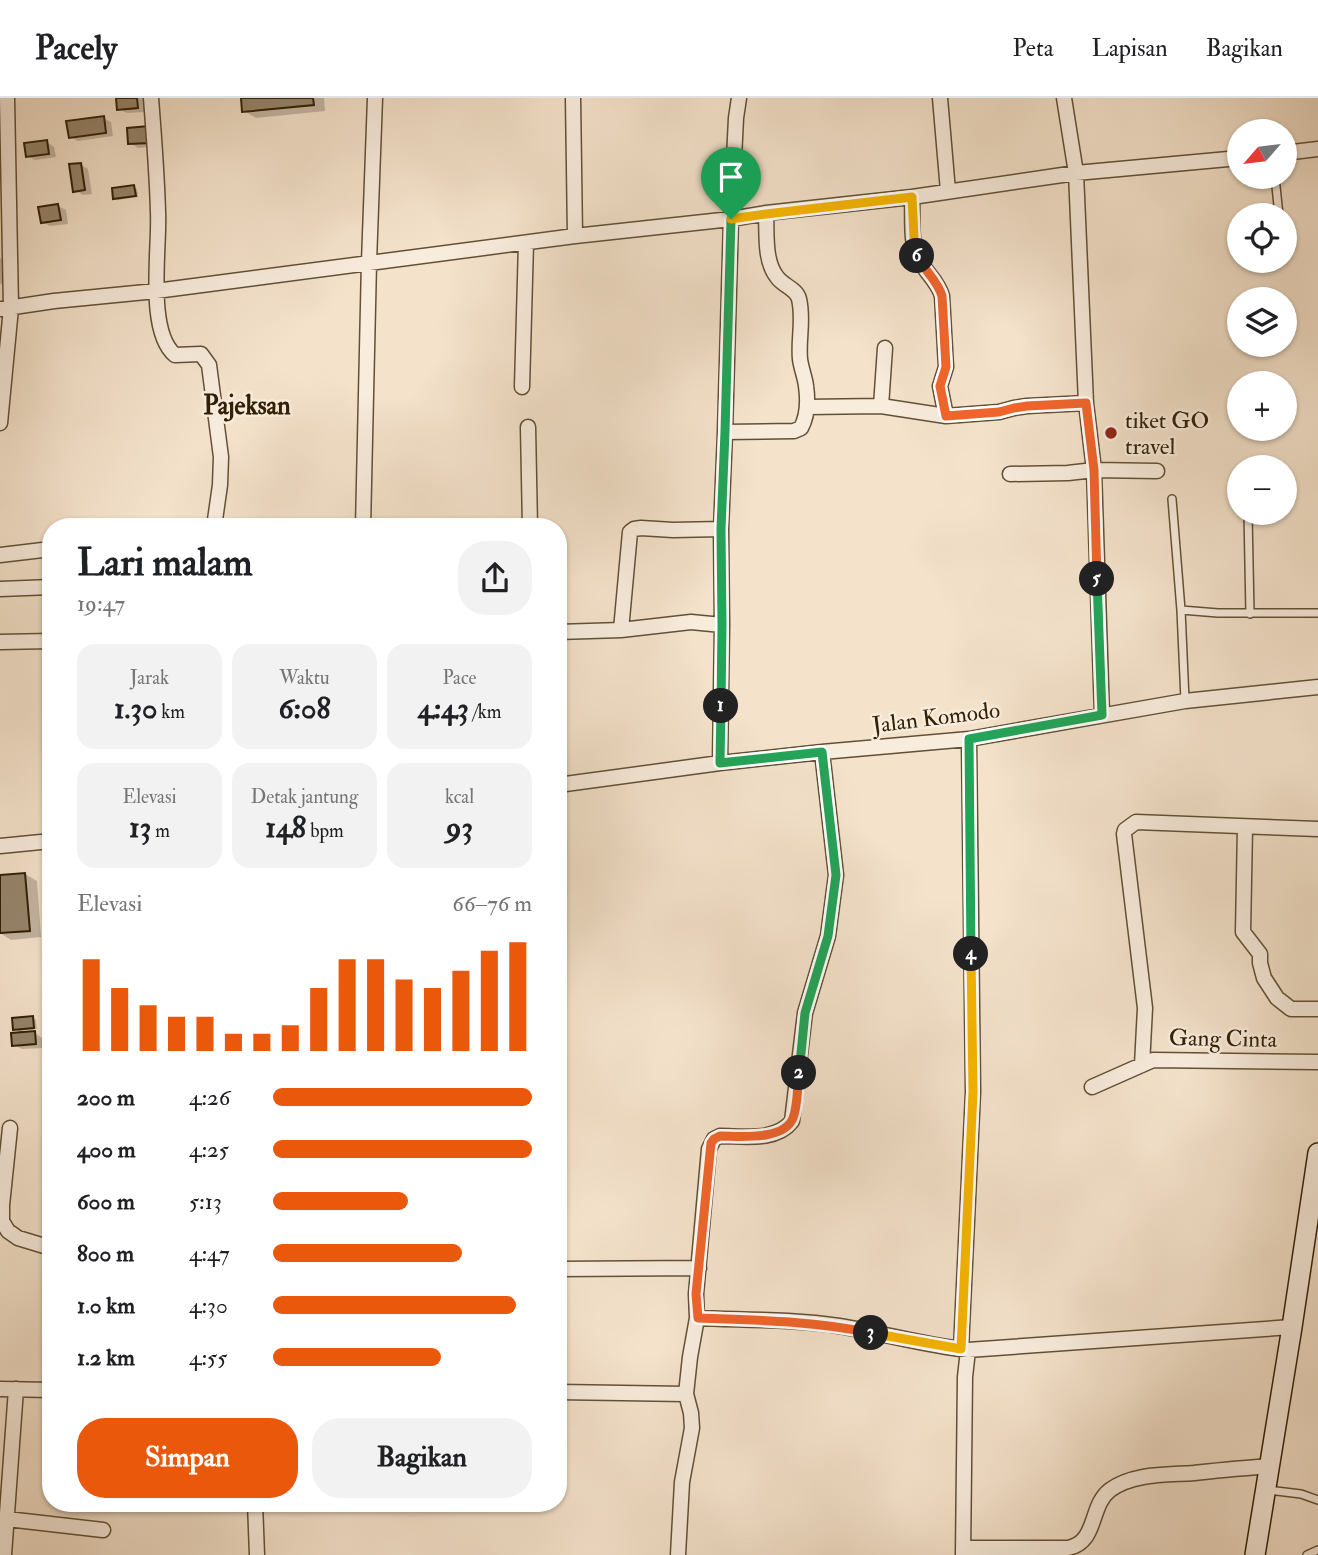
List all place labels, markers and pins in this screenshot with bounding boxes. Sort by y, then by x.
pin [701,147,761,219]
pin: 6 [900,238,934,274]
place label: tiket GO travel [1125,406,1209,461]
marker: tiket GO travel [1103,425,1119,441]
pin: 5 [1080,561,1114,596]
pin: 1 [704,688,738,724]
pin: 4 [954,936,988,972]
pin: 2 [782,1056,816,1090]
pin: 3 [854,1316,888,1350]

